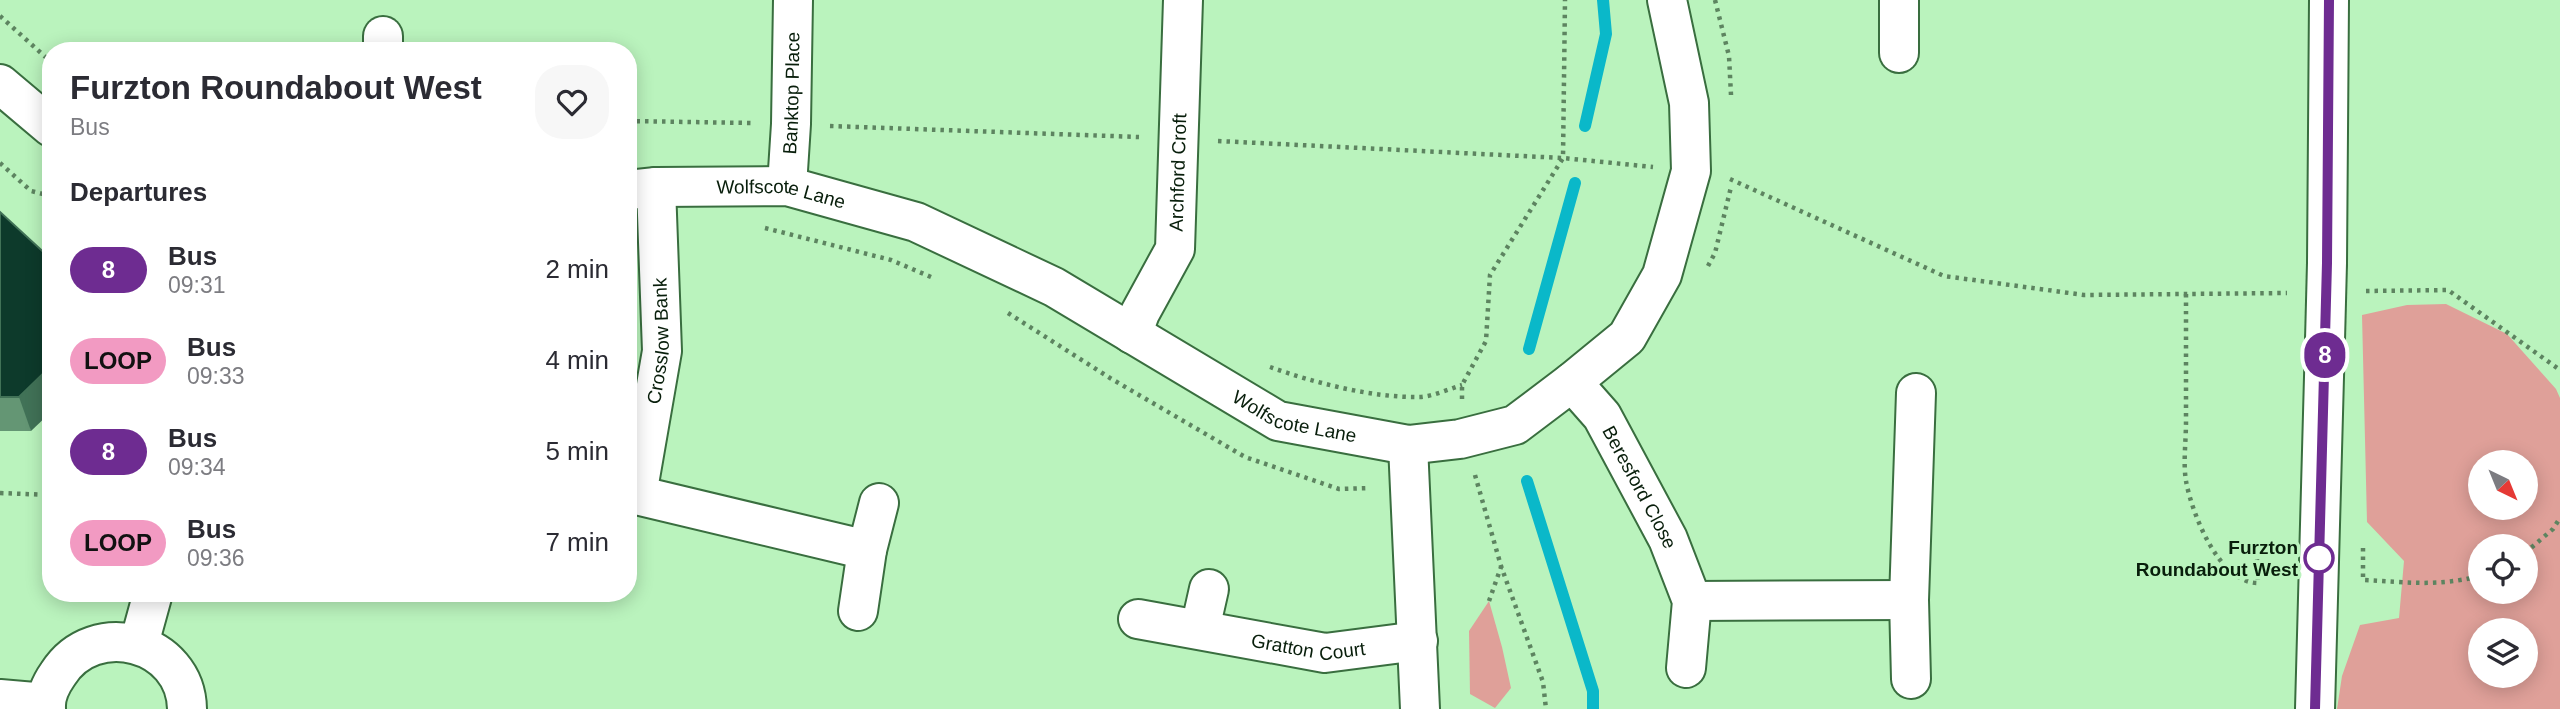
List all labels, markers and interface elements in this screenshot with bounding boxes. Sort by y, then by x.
street label: Banktop Place [779,32,803,155]
button: heart [535,65,609,139]
text: Furzton Roundabout West [70,69,482,106]
street label: Archford Croft [1166,112,1190,232]
text: Bus [70,114,110,140]
street label: Wolfscote Lane [716,176,848,213]
text: Departures [70,177,207,207]
text: Bus [168,241,217,271]
text: 2 min [545,254,609,284]
text: 8 [102,256,115,283]
text: 09:31 [168,272,226,298]
street label: Crosslow Bank [643,277,673,406]
text: Bus [187,332,236,362]
line badge: 8 [2302,332,2348,378]
text: 8 [2318,341,2332,368]
text: 4 min [545,345,609,375]
text: LOOP [84,347,152,374]
text: 09:33 [187,363,245,389]
street label: Wolfscote Lane [1229,386,1358,446]
street label: Beresford Close [1598,422,1681,552]
text: Bus [168,423,217,453]
text: 5 min [545,436,609,466]
text: 8 [102,438,115,465]
north arrow [2468,450,2538,520]
map controls [2468,450,2538,688]
text: 09:34 [168,454,226,480]
text: Bus [187,514,236,544]
text: 7 min [545,527,609,557]
text: LOOP [84,529,152,556]
button: locate [2468,534,2538,604]
place label: Furzton Roundabout West [2136,537,2299,580]
marker: Furzton Roundabout West [2304,543,2334,573]
text: 09:36 [187,545,245,571]
button: layers [2468,618,2538,688]
street label: Gratton Court [1250,630,1367,665]

